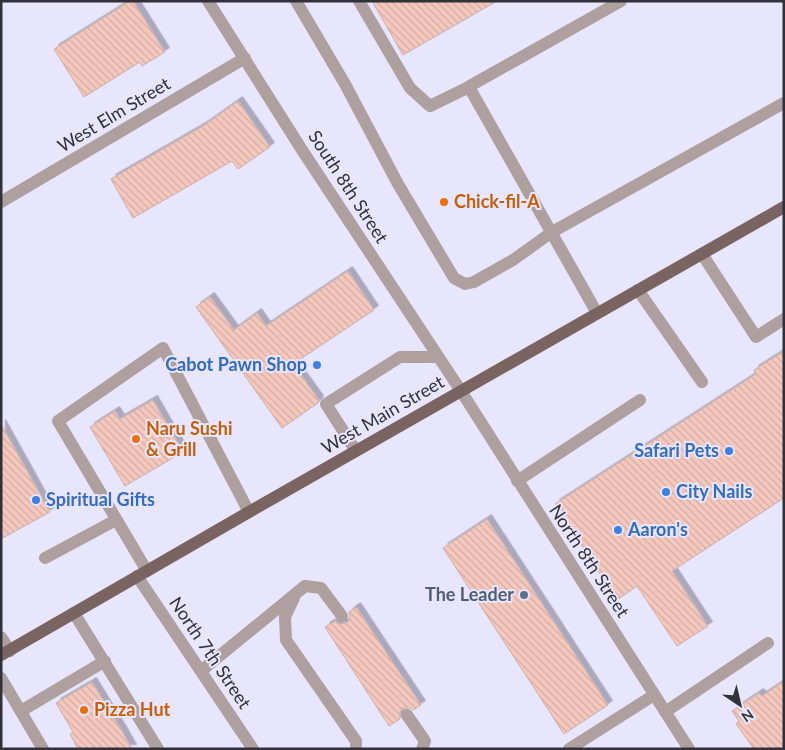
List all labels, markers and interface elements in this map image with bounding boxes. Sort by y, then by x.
street label: West Elm Street [53,72,174,156]
street label: South 8th Street [304,126,394,247]
place label: Chick-fil-A [454,190,540,212]
marker: Chick-fil-A [438,196,450,208]
place label: Cabot Pawn Shop [165,353,307,375]
marker: Cabot Pawn Shop [311,359,323,371]
street label: West Main Street [317,370,448,458]
place label: Naru Sushi & Grill [146,417,233,460]
marker: Naru Sushi & Grill [130,433,142,445]
place label: Safari Pets [634,439,719,461]
marker: Safari Pets [723,445,735,457]
place label: City Nails [676,480,752,502]
marker: City Nails [660,486,672,498]
place label: Spiritual Gifts [46,488,155,510]
marker: Spiritual Gifts [30,494,42,506]
street label: North 8th Street [545,500,635,622]
place label: Aaron's [627,518,688,540]
marker: Aaron's [612,524,624,536]
place label: The Leader [425,583,514,605]
marker: The Leader [518,589,530,601]
street label: North 7th Street [165,592,257,713]
north arrow [715,680,765,730]
place label: Pizza Hut [94,698,171,720]
marker: Pizza Hut [78,704,90,716]
text: N [738,706,757,726]

